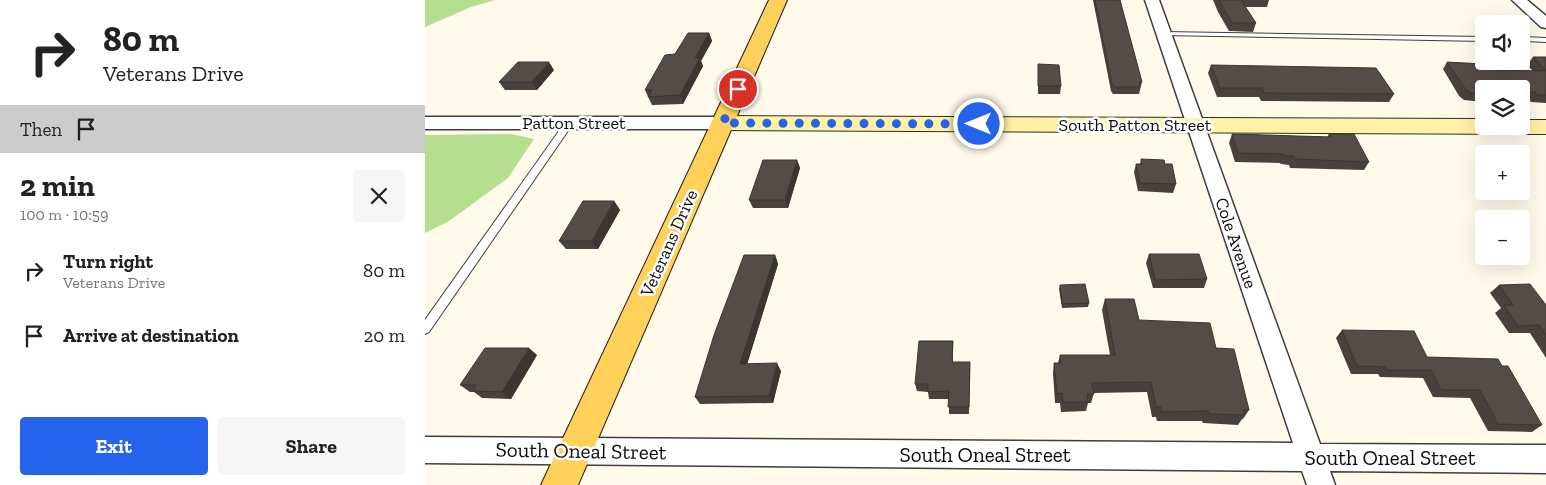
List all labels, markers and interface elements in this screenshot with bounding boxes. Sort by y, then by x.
map controls [1475,15,1530,265]
button: sound [1475,15,1530,70]
text: 80 m [103,18,179,60]
icon: right [20,20,85,85]
text: Veterans Drive [103,60,244,87]
pin [717,68,759,110]
icon: arrive [724,75,752,103]
button: layers [1475,80,1530,135]
position arrow [952,97,1004,149]
street label: Patton Street [522,112,626,134]
street label: South Patton Street [1059,114,1212,136]
icon: arrive [72,115,100,143]
text: Then [20,118,62,141]
button: + [1475,145,1530,200]
text: 2 min [20,168,95,204]
button: close [353,170,405,222]
street label: Veterans Drive [635,186,702,301]
street label: Cole Avenue [1210,195,1262,291]
text: 100 m · 10:59 [20,205,108,224]
button: − [1475,210,1530,265]
text: Turn right [63,250,153,273]
icon: right [20,257,48,285]
text: 80 m [363,259,405,282]
text: Veterans Drive [63,273,165,292]
icon: arrive [20,322,48,350]
text: Arrive at destination [63,324,239,347]
text: 20 m [364,324,405,347]
button: Exit [20,417,208,475]
button: Share [218,417,405,475]
street label: South Oneal Street [495,437,667,464]
street label: South Oneal Street [900,442,1071,467]
street label: South Oneal Street [1305,445,1476,470]

